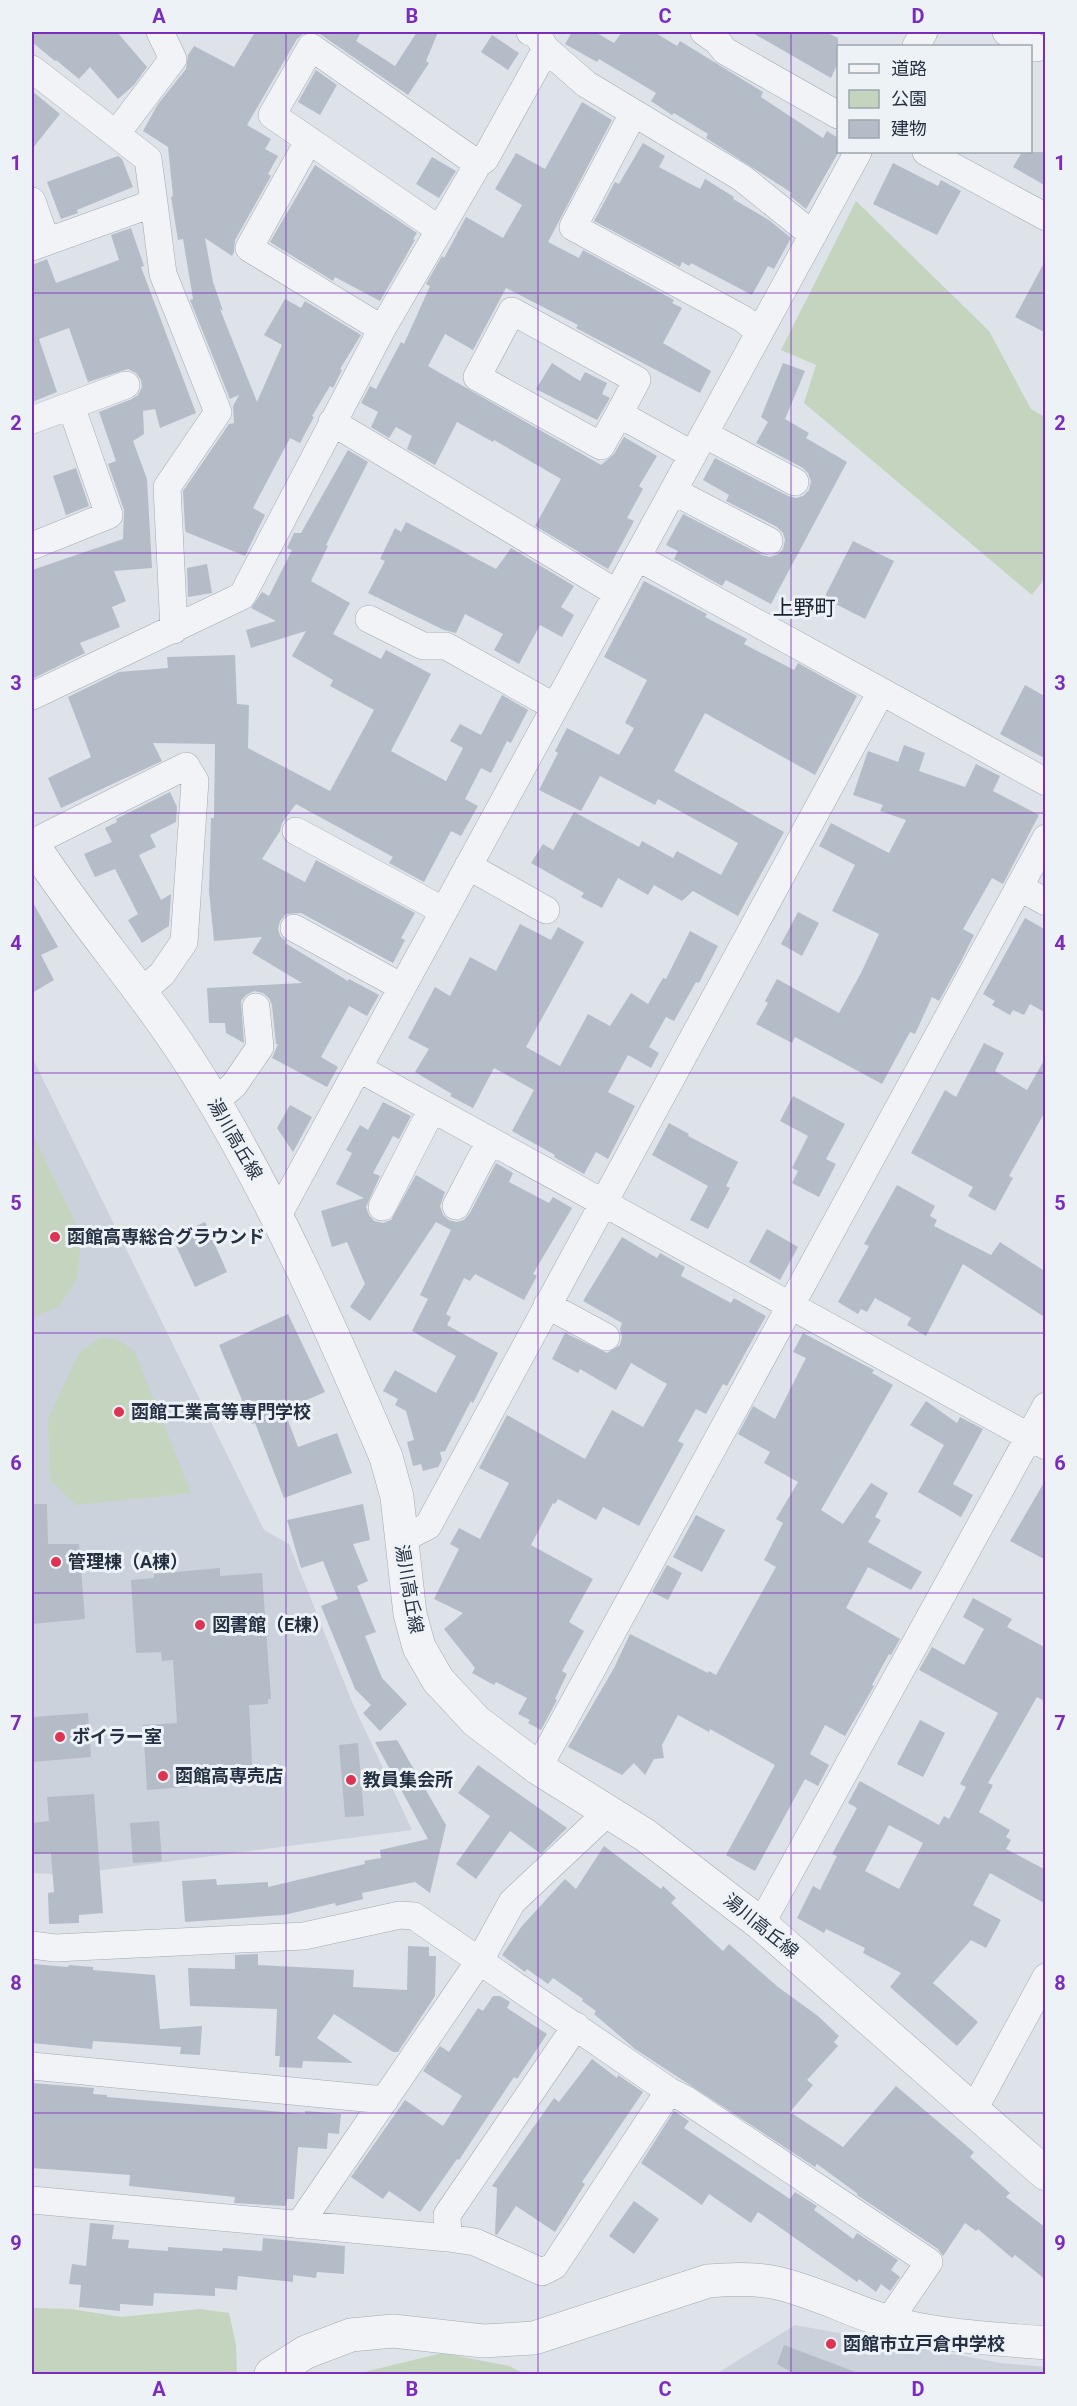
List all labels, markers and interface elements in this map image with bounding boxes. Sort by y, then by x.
text: A [152,4,166,28]
text: B [406,4,418,28]
text: C [658,4,672,28]
text: D [912,4,925,28]
legend [837,45,1032,153]
text: 道路 [891,58,927,79]
text: 公園 [891,88,927,109]
text: 建物 [891,118,927,139]
text: 1 [10,151,22,175]
text: 1 [1054,151,1066,175]
text: 2 [10,411,22,435]
text: 2 [1054,411,1066,435]
district label: 上野町 [773,596,836,620]
text: 3 [10,671,22,695]
text: 3 [1054,671,1066,695]
text: 4 [10,931,22,955]
text: 4 [1054,931,1066,955]
street label: 湯川高丘線 [204,1095,267,1183]
text: 5 [10,1191,22,1215]
text: 5 [1054,1191,1066,1215]
place label: 函館高専総合グラウンド [67,1226,265,1247]
marker: 函館高専総合グラウンド [48,1230,62,1244]
place label: 函館工業高等専門学校 [131,1401,311,1422]
marker: 函館工業高等専門学校 [112,1405,126,1419]
text: 6 [10,1451,22,1475]
text: 6 [1054,1451,1066,1475]
street label: 湯川高丘線 [391,1543,428,1635]
place label: 管理棟（A棟） [68,1551,188,1572]
marker: 管理棟（A棟） [49,1555,63,1569]
place label: 図書館（E棟） [212,1614,330,1635]
marker: 図書館（E棟） [193,1618,207,1632]
text: 7 [10,1711,22,1735]
text: 7 [1054,1711,1066,1735]
place label: ボイラー室 [72,1726,162,1747]
marker: ボイラー室 [53,1730,67,1744]
place label: 函館高専売店 [175,1765,283,1786]
marker: 函館高専売店 [156,1769,170,1783]
place label: 教員集会所 [363,1769,453,1790]
marker: 教員集会所 [344,1773,358,1787]
street label: 湯川高丘線 [720,1889,803,1962]
text: 8 [10,1971,22,1995]
text: 8 [1054,1971,1066,1995]
text: 9 [10,2231,22,2255]
text: 9 [1054,2231,1066,2255]
place label: 函館市立戸倉中学校 [843,2333,1005,2354]
marker: 函館市立戸倉中学校 [824,2337,838,2351]
text: A [152,2377,166,2401]
text: B [406,2377,418,2401]
text: C [658,2377,672,2401]
text: D [912,2377,925,2401]

